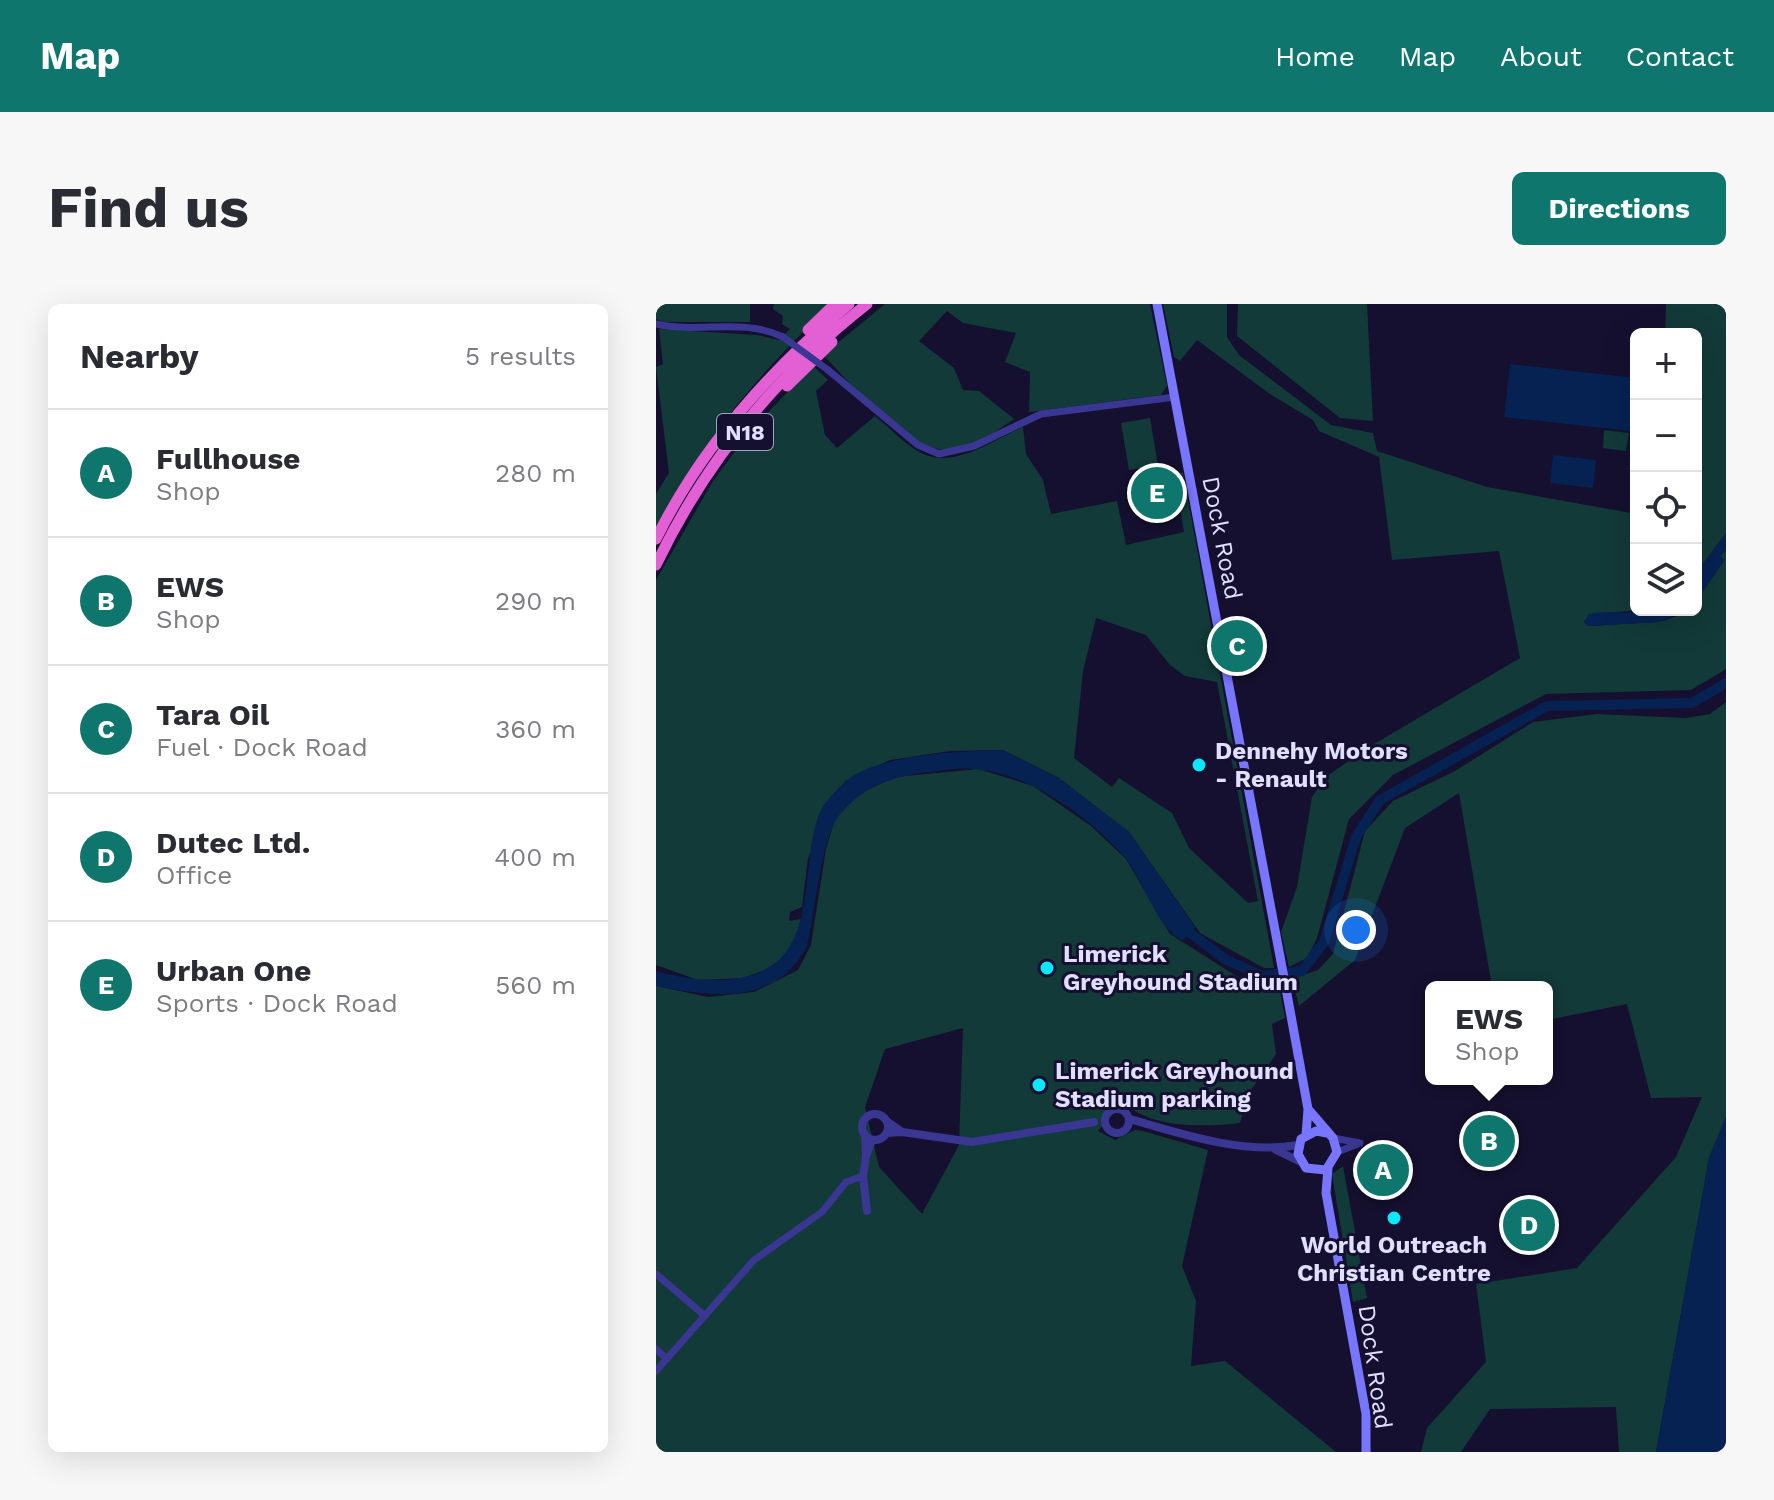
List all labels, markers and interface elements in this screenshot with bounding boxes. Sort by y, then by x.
text: Map [40,34,120,78]
text: Home [1275,40,1355,73]
text: Map [1399,40,1456,73]
text: About [1500,40,1582,73]
text: Contact [1626,40,1734,73]
button: Directions [1512,172,1726,245]
text: Find us [48,175,249,241]
map controls [1630,328,1702,616]
button: + [1630,328,1702,400]
text: Nearby [80,336,199,376]
text: 5 results [465,341,576,371]
button: − [1630,400,1702,472]
road number: N18 [717,414,773,450]
text: Fullhouse [156,441,300,476]
text: A [97,458,115,488]
text: 280 m [495,458,576,488]
pin: E [1131,463,1183,523]
button: locate [1630,472,1702,544]
street label: Dock Road [1196,474,1248,602]
text: Shop [156,476,221,506]
button: layers [1630,544,1702,616]
text: EWS [156,569,224,604]
text: B [97,586,115,616]
text: 290 m [495,586,576,616]
text: Shop [156,604,221,634]
pin: C [1211,616,1263,676]
text: Tara Oil [156,697,269,732]
text: C [97,714,115,744]
text: 360 m [495,714,576,744]
text: Fuel · Dock Road [156,732,368,762]
place label: Dennehy Motors - Renault [1215,737,1408,793]
marker: Dennehy Motors - Renault [1190,756,1208,774]
text: Dutec Ltd. [156,825,310,860]
text: D [97,842,115,872]
text: 400 m [494,842,576,872]
text: Office [156,860,232,890]
your location [1336,910,1376,950]
place label: Limerick Greyhound Stadium [1063,940,1298,996]
text: Urban One [156,953,311,988]
marker: Limerick Greyhound Stadium [1038,959,1056,977]
text: E [98,970,114,1000]
text: 560 m [495,970,576,1000]
popup [1425,981,1553,1085]
text: Sports · Dock Road [156,988,398,1018]
text: EWS [1455,1001,1523,1036]
text: Shop [1455,1036,1520,1066]
place label: Limerick Greyhound Stadium parking [1055,1057,1294,1113]
marker: Limerick Greyhound Stadium parking [1030,1076,1048,1094]
pin: B [1463,1111,1515,1171]
pin: A [1357,1140,1409,1200]
pin: D [1503,1195,1555,1255]
marker: World Outreach Christian Centre [1385,1209,1403,1227]
place label: World Outreach Christian Centre [1297,1231,1491,1287]
street label: Dock Road [1352,1303,1398,1431]

